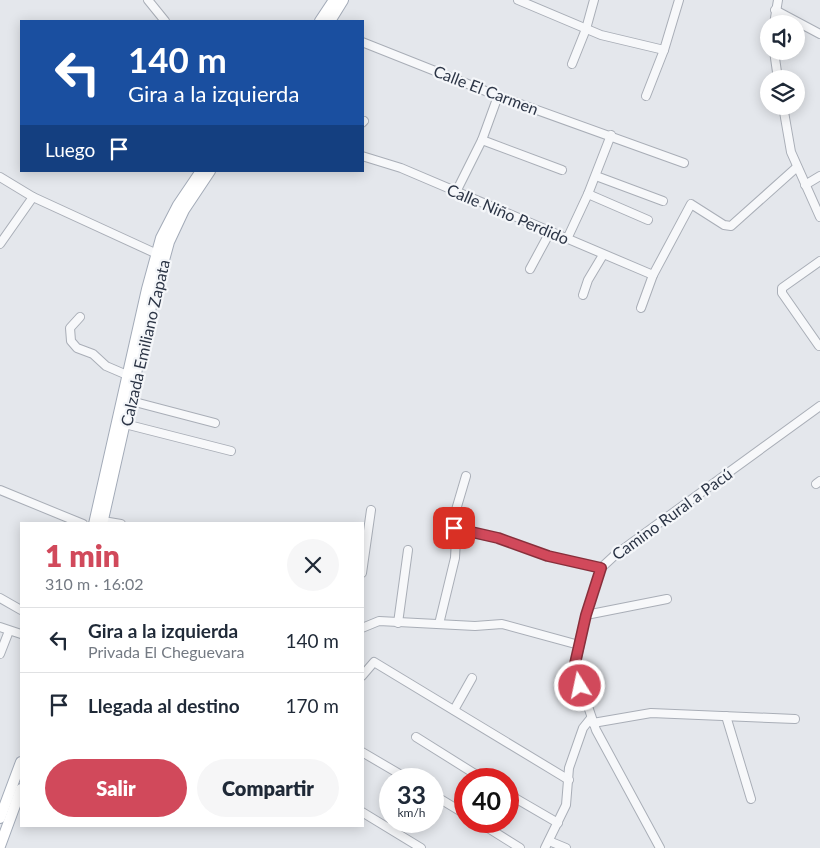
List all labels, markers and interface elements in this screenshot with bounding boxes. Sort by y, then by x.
map controls [760,15,805,115]
button: sound [760,15,805,60]
text: 140 m [128,38,227,80]
icon: left [45,40,110,105]
street label: Calle El Carmen [431,61,541,118]
button: layers [760,70,805,115]
text: Gira a la izquierda [128,80,299,107]
icon: arrive [105,135,133,163]
text: Luego [45,138,95,161]
street label: Calle Niño Perdido [444,179,572,248]
street label: Calzada Emiliano Zapata [116,258,173,428]
street label: Camino Rural a Pacú [608,464,735,564]
pin [433,507,475,549]
icon: arrive [440,514,468,542]
text: 1 min [45,537,120,573]
button: close [287,539,339,591]
text: 310 m · 16:02 [45,574,144,593]
text: Gira a la izquierda [88,619,238,642]
icon: left [45,626,73,654]
text: 140 m [285,629,339,652]
text: Privada El Cheguevara [88,642,244,661]
position arrow [553,659,605,711]
icon: arrive [45,691,73,719]
text: Llegada al destino [88,694,240,717]
text: 170 m [285,694,339,717]
button: Salir [45,759,187,817]
button: Compartir [197,759,339,817]
speed limit sign: 40 [454,768,519,833]
text: 33 [397,779,426,809]
text: km/h [397,805,426,820]

